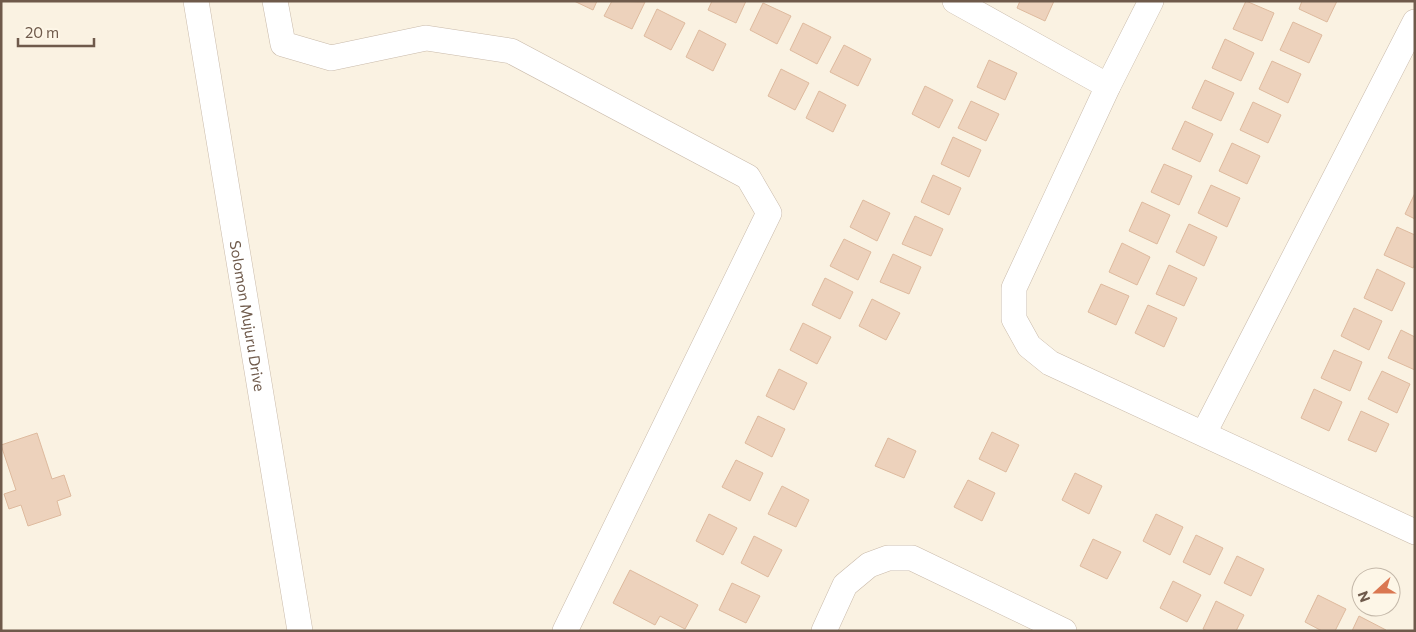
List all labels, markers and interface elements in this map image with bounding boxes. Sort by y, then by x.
scale bar [18,15,94,47]
text: 20 m [25,23,59,41]
street label: Solomon Mujuru Drive [227,239,269,393]
north arrow [1351,567,1401,617]
text: N [1354,589,1373,605]

